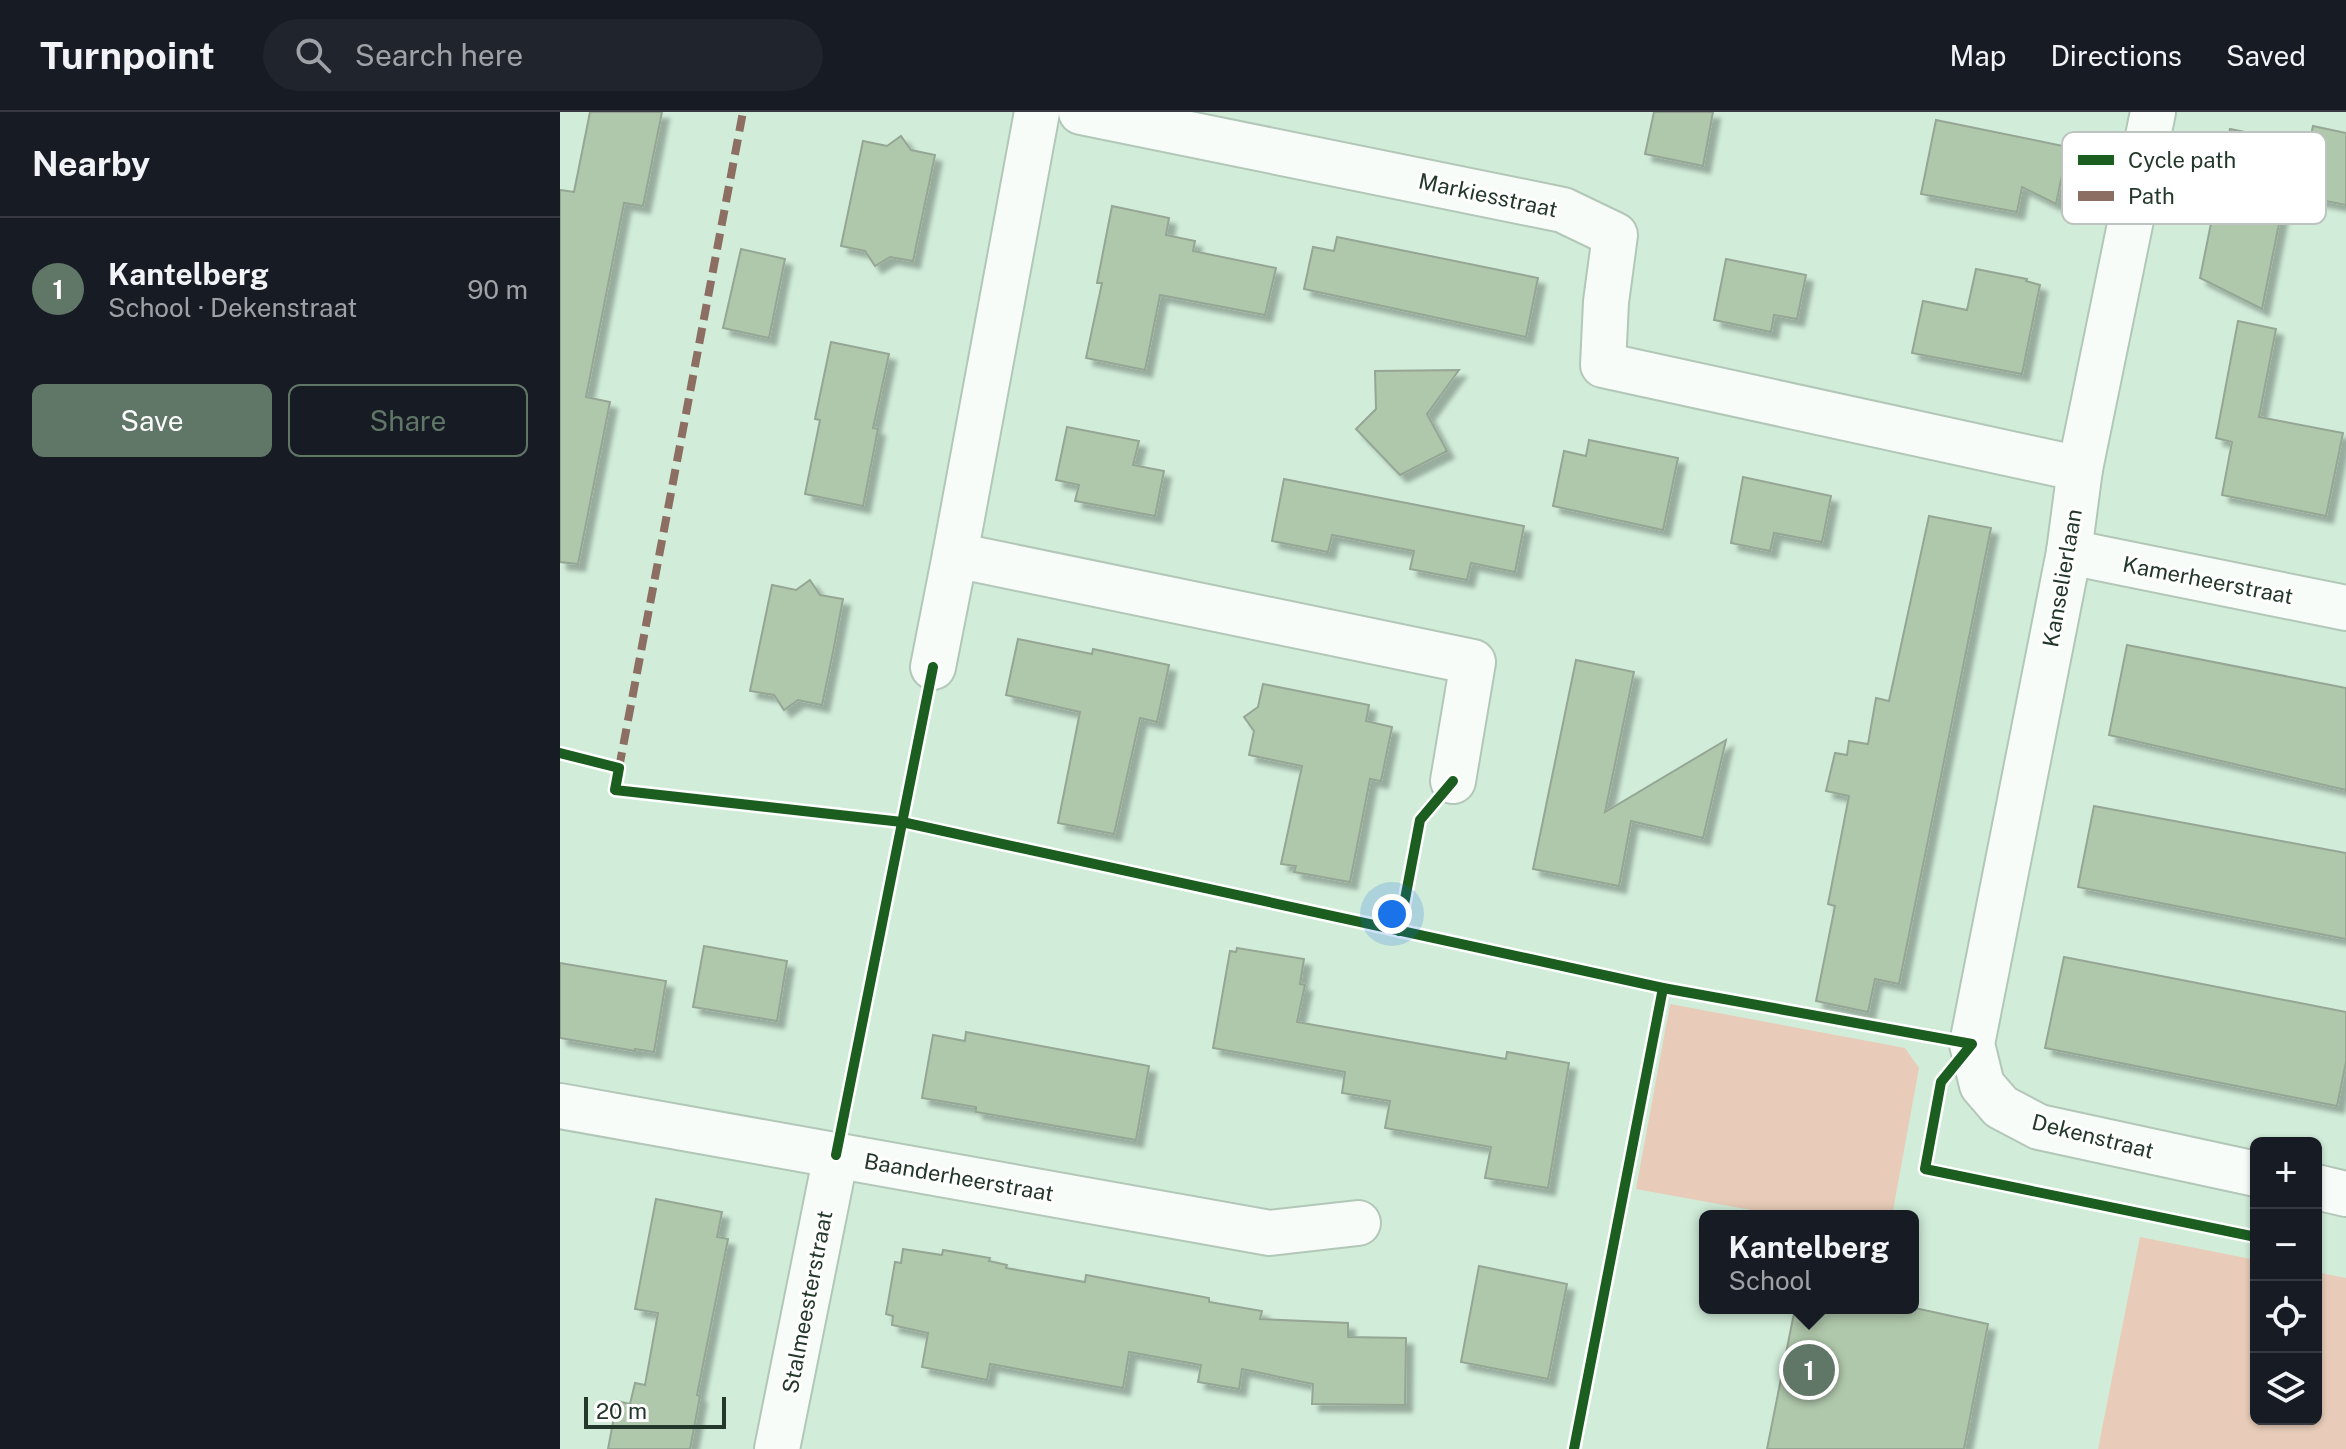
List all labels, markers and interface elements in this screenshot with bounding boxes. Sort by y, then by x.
search box [263,19,823,91]
text: Turnpoint [40,33,215,78]
icon: search [291,33,335,77]
text: Search here [355,37,523,73]
text: Map [1950,39,2006,72]
text: Directions [2050,39,2182,72]
text: Saved [2226,39,2306,72]
legend [2062,132,2326,224]
text: Nearby [32,144,150,184]
text: Cycle path [2128,147,2236,173]
street label: Markiesstraat [1416,168,1560,222]
text: Path [2128,183,2175,209]
text: Kantelberg [108,256,269,292]
text: 1 [52,274,64,305]
text: 90 m [467,274,528,305]
text: School · Dekenstraat [108,292,357,323]
button: Save [32,384,272,457]
button: Share [288,384,528,457]
street label: Kanselierlaan [2037,507,2087,649]
street label: Kamerheerstraat [2120,551,2296,609]
your location [1372,894,1412,934]
street label: Dekenstraat [2029,1108,2157,1164]
map controls [2250,1137,2322,1425]
button: + [2250,1137,2322,1209]
street label: Baanderheerstraat [862,1148,1056,1206]
street label: Stalmeesterstraat [777,1208,837,1396]
button: − [2250,1209,2322,1281]
popup [1699,1210,1919,1314]
text: Kantelberg [1729,1229,1889,1265]
text: School [1729,1265,1812,1296]
button: locate [2250,1281,2322,1353]
pin: 1 [1783,1340,1835,1400]
button: layers [2250,1353,2322,1425]
scale bar [584,1393,726,1429]
text: 20 m [596,1398,647,1424]

